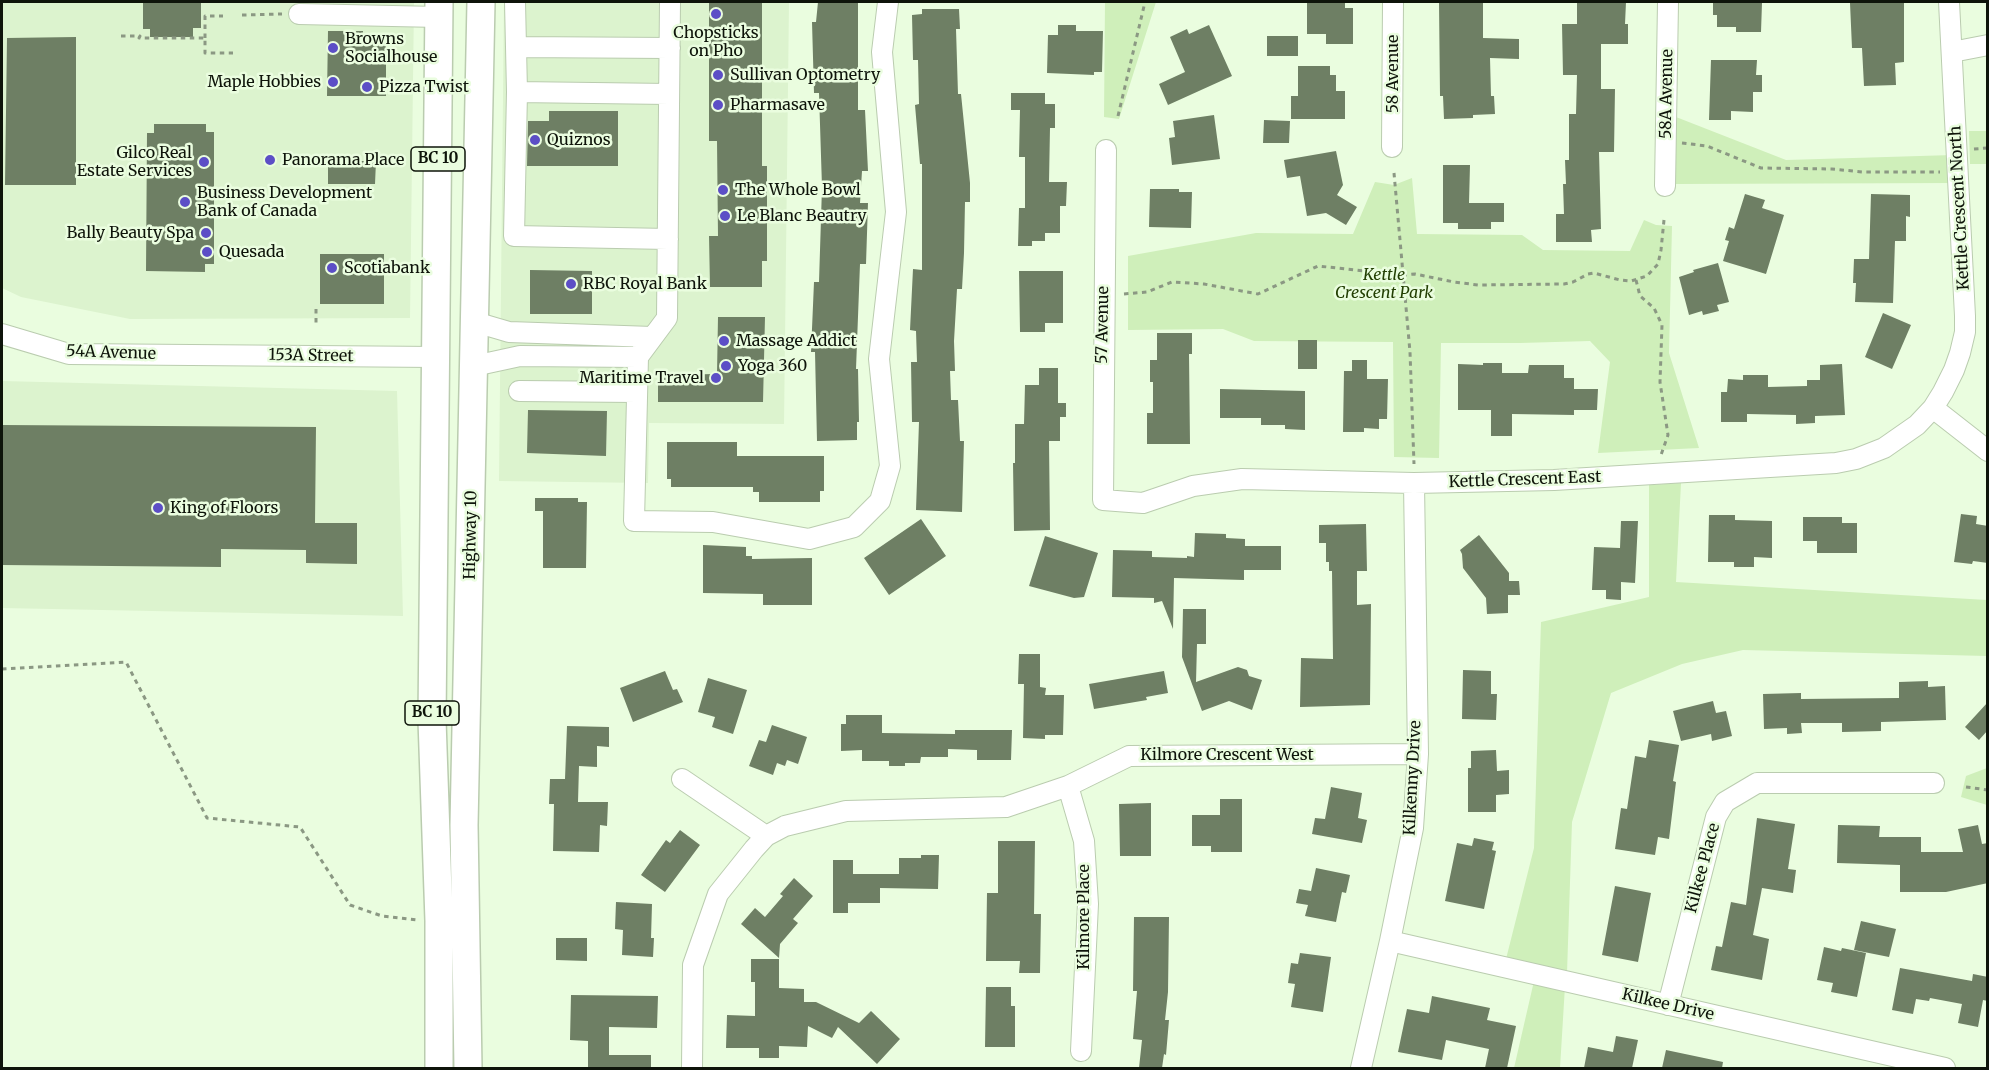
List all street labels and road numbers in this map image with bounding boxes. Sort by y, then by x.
street label: 58 Avenue [1383,35,1403,113]
street label: 58A Avenue [1657,49,1677,139]
street label: Kettle Crescent North [1946,125,1974,291]
road number: BC 10 [411,147,465,171]
street label: 57 Avenue [1093,286,1113,364]
street label: 54A Avenue [66,342,156,364]
street label: 153A Street [268,346,354,366]
street label: Kettle Crescent East [1448,468,1602,492]
street label: Highway 10 [461,490,481,580]
road number: BC 10 [405,701,459,725]
street label: Kilkenny Drive [1400,720,1426,836]
street label: Kilmore Crescent West [1140,745,1314,765]
street label: Kilkee Place [1682,821,1724,915]
street label: Kilmore Place [1074,864,1094,970]
street label: Kilkee Drive [1620,985,1716,1025]

